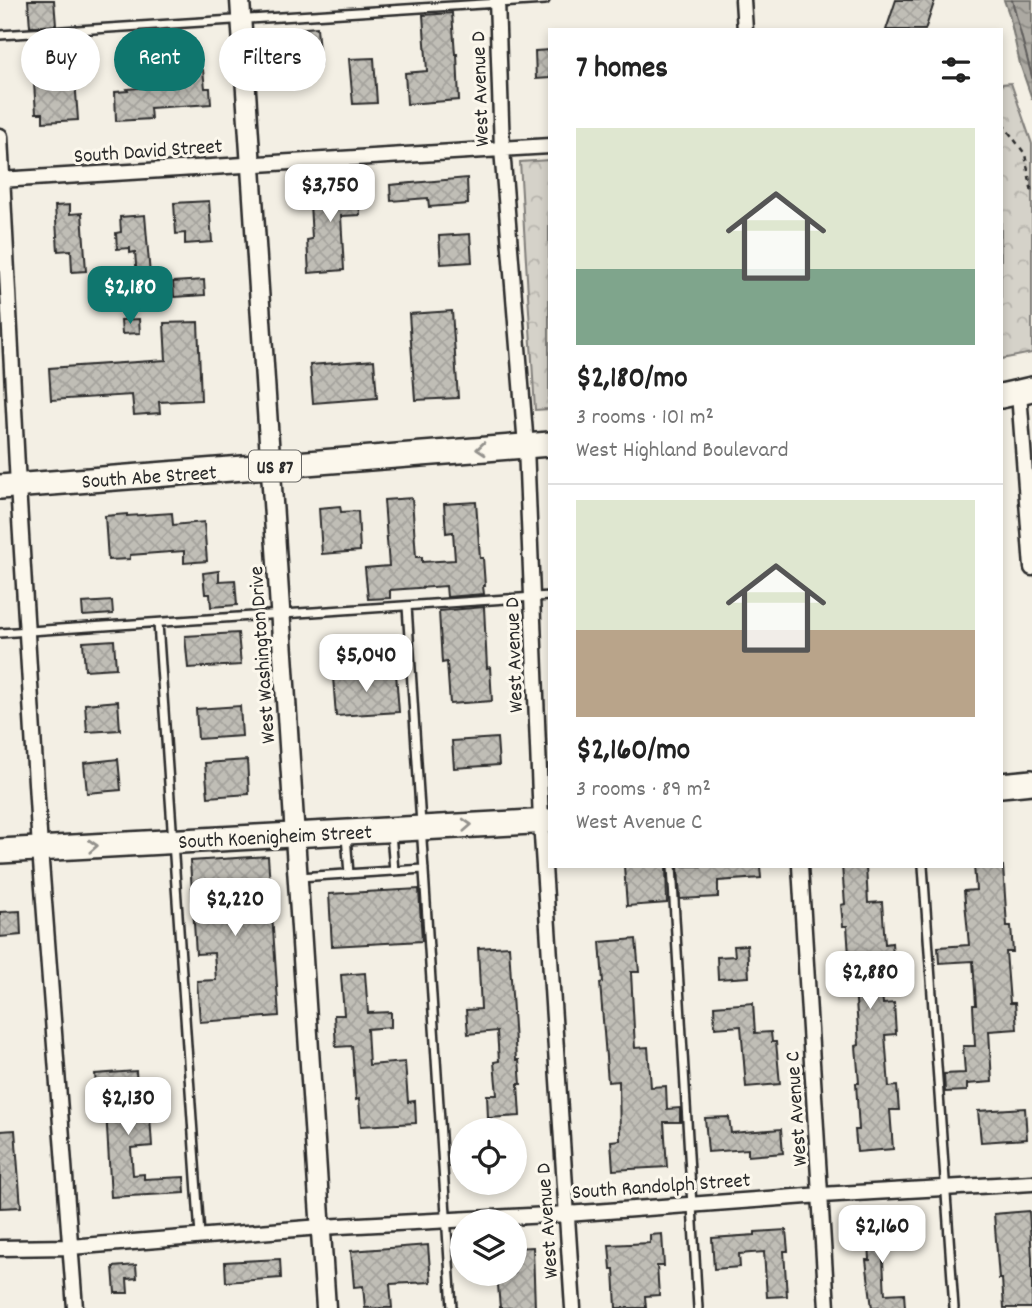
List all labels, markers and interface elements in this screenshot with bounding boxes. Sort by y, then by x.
chip: Buy [21,28,100,91]
chip: Rent [114,28,205,91]
chip: Filters [219,28,326,91]
street label: West Avenue D [465,30,499,147]
text: 7 homes [576,49,668,92]
icon: filters [937,51,975,89]
street label: South David Street [73,133,224,173]
pin: $3,750 [273,164,387,224]
text: $3,750 [301,170,359,203]
icon: home [713,173,839,299]
pin: $2,180 [73,266,187,326]
text: $2,180 [104,272,156,305]
text: $2,180/mo [576,359,687,402]
text: 3 rooms · 101 m² [576,402,714,435]
text: West Highland Boulevard [576,435,789,468]
one-way arrow [476,441,487,456]
road number: US 87 [249,450,301,481]
street label: South Abe Street [81,459,218,499]
icon: home [713,545,839,671]
street label: West Washington Drive [243,565,285,745]
street label: West Avenue D [499,596,533,713]
pin: $5,040 [309,634,423,694]
text: $5,040 [335,640,397,673]
text: $2,160/mo [576,731,690,774]
text: 3 rooms · 89 m² [576,774,711,807]
text: West Avenue C [576,807,702,840]
one-way arrow [461,818,472,833]
street label: South Koenigheim Street [178,819,373,859]
one-way arrow [87,838,98,853]
pin: $2,220 [178,878,292,938]
text: $2,220 [206,884,264,917]
pin: $2,880 [813,951,927,1011]
text: $2,880 [841,957,899,990]
street label: West Avenue C [779,1050,817,1167]
pin: $2,130 [71,1078,185,1137]
text: $2,130 [101,1083,155,1116]
map controls [450,1118,527,1286]
button: locate [450,1118,527,1195]
street label: West Avenue D [530,1162,568,1280]
street label: South Randolph Street [571,1167,752,1209]
pin: $2,160 [825,1206,939,1265]
button: layers [450,1209,527,1286]
text: $2,160 [855,1211,909,1244]

